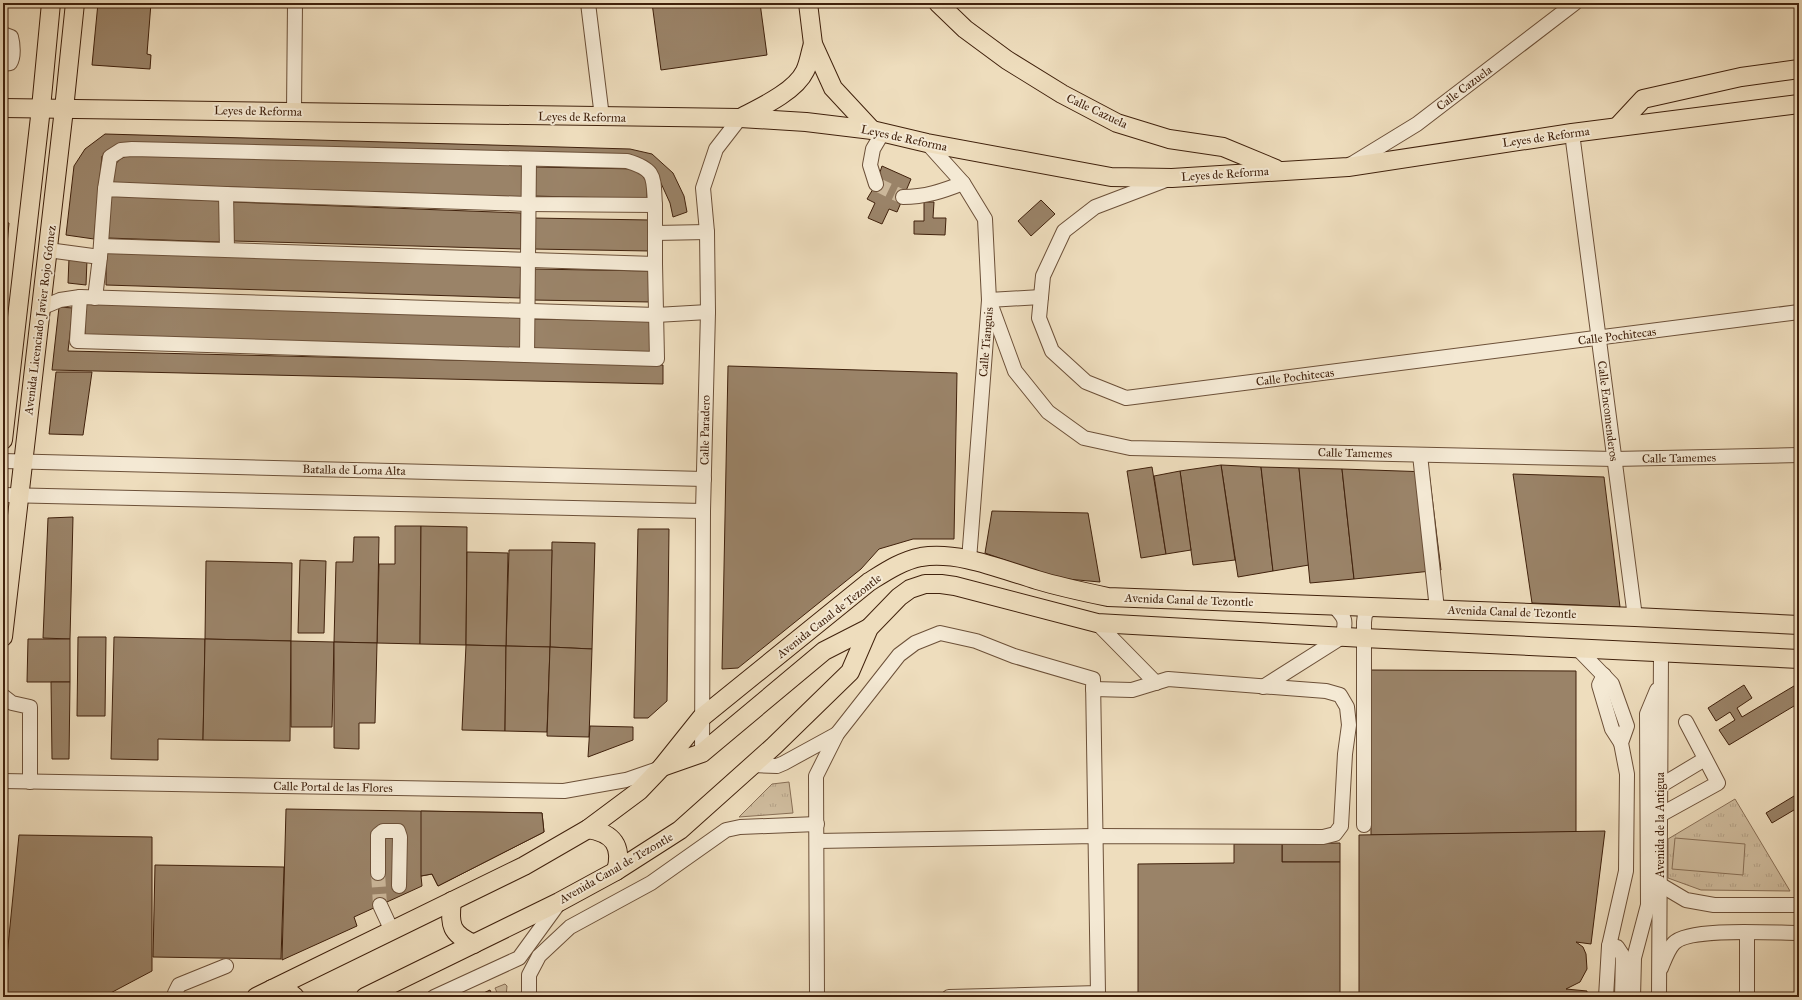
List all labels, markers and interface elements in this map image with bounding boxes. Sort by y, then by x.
street label: Calle Cazuela [1434,62,1495,113]
street label: Calle Cazuela [1064,91,1131,132]
street label: Leyes de Reforma [214,103,303,119]
street label: Leyes de Reforma [538,109,627,125]
street label: Leyes de Reforma [860,122,949,154]
street label: Leyes de Reforma [1501,124,1591,150]
street label: Leyes de Reforma [1181,164,1270,184]
street label: Avenida Licenciado Javier Rojo Gómez [21,224,60,417]
street label: Calle Tianguis [976,306,997,378]
street label: Calle Pochitecas [1577,324,1657,348]
street label: Calle Encomenderos [1595,360,1621,462]
street label: Calle Pochitecas [1255,365,1335,389]
street label: Calle Paradero [697,395,713,465]
street label: Calle Tamemes [1318,445,1392,461]
street label: Calle Tamemes [1642,450,1716,466]
street label: Batalla de Loma Alta [302,462,407,478]
street label: Avenida Canal de Tezontle [773,571,884,662]
street label: Avenida Canal de Tezontle [1123,591,1254,609]
street label: Avenida Canal de Tezontle [1446,603,1577,621]
street label: Avenida de la Antigua [1653,771,1668,879]
street label: Calle Portal de las Flores [273,779,393,795]
street label: Avenida Canal de Tezontle [556,830,675,907]

